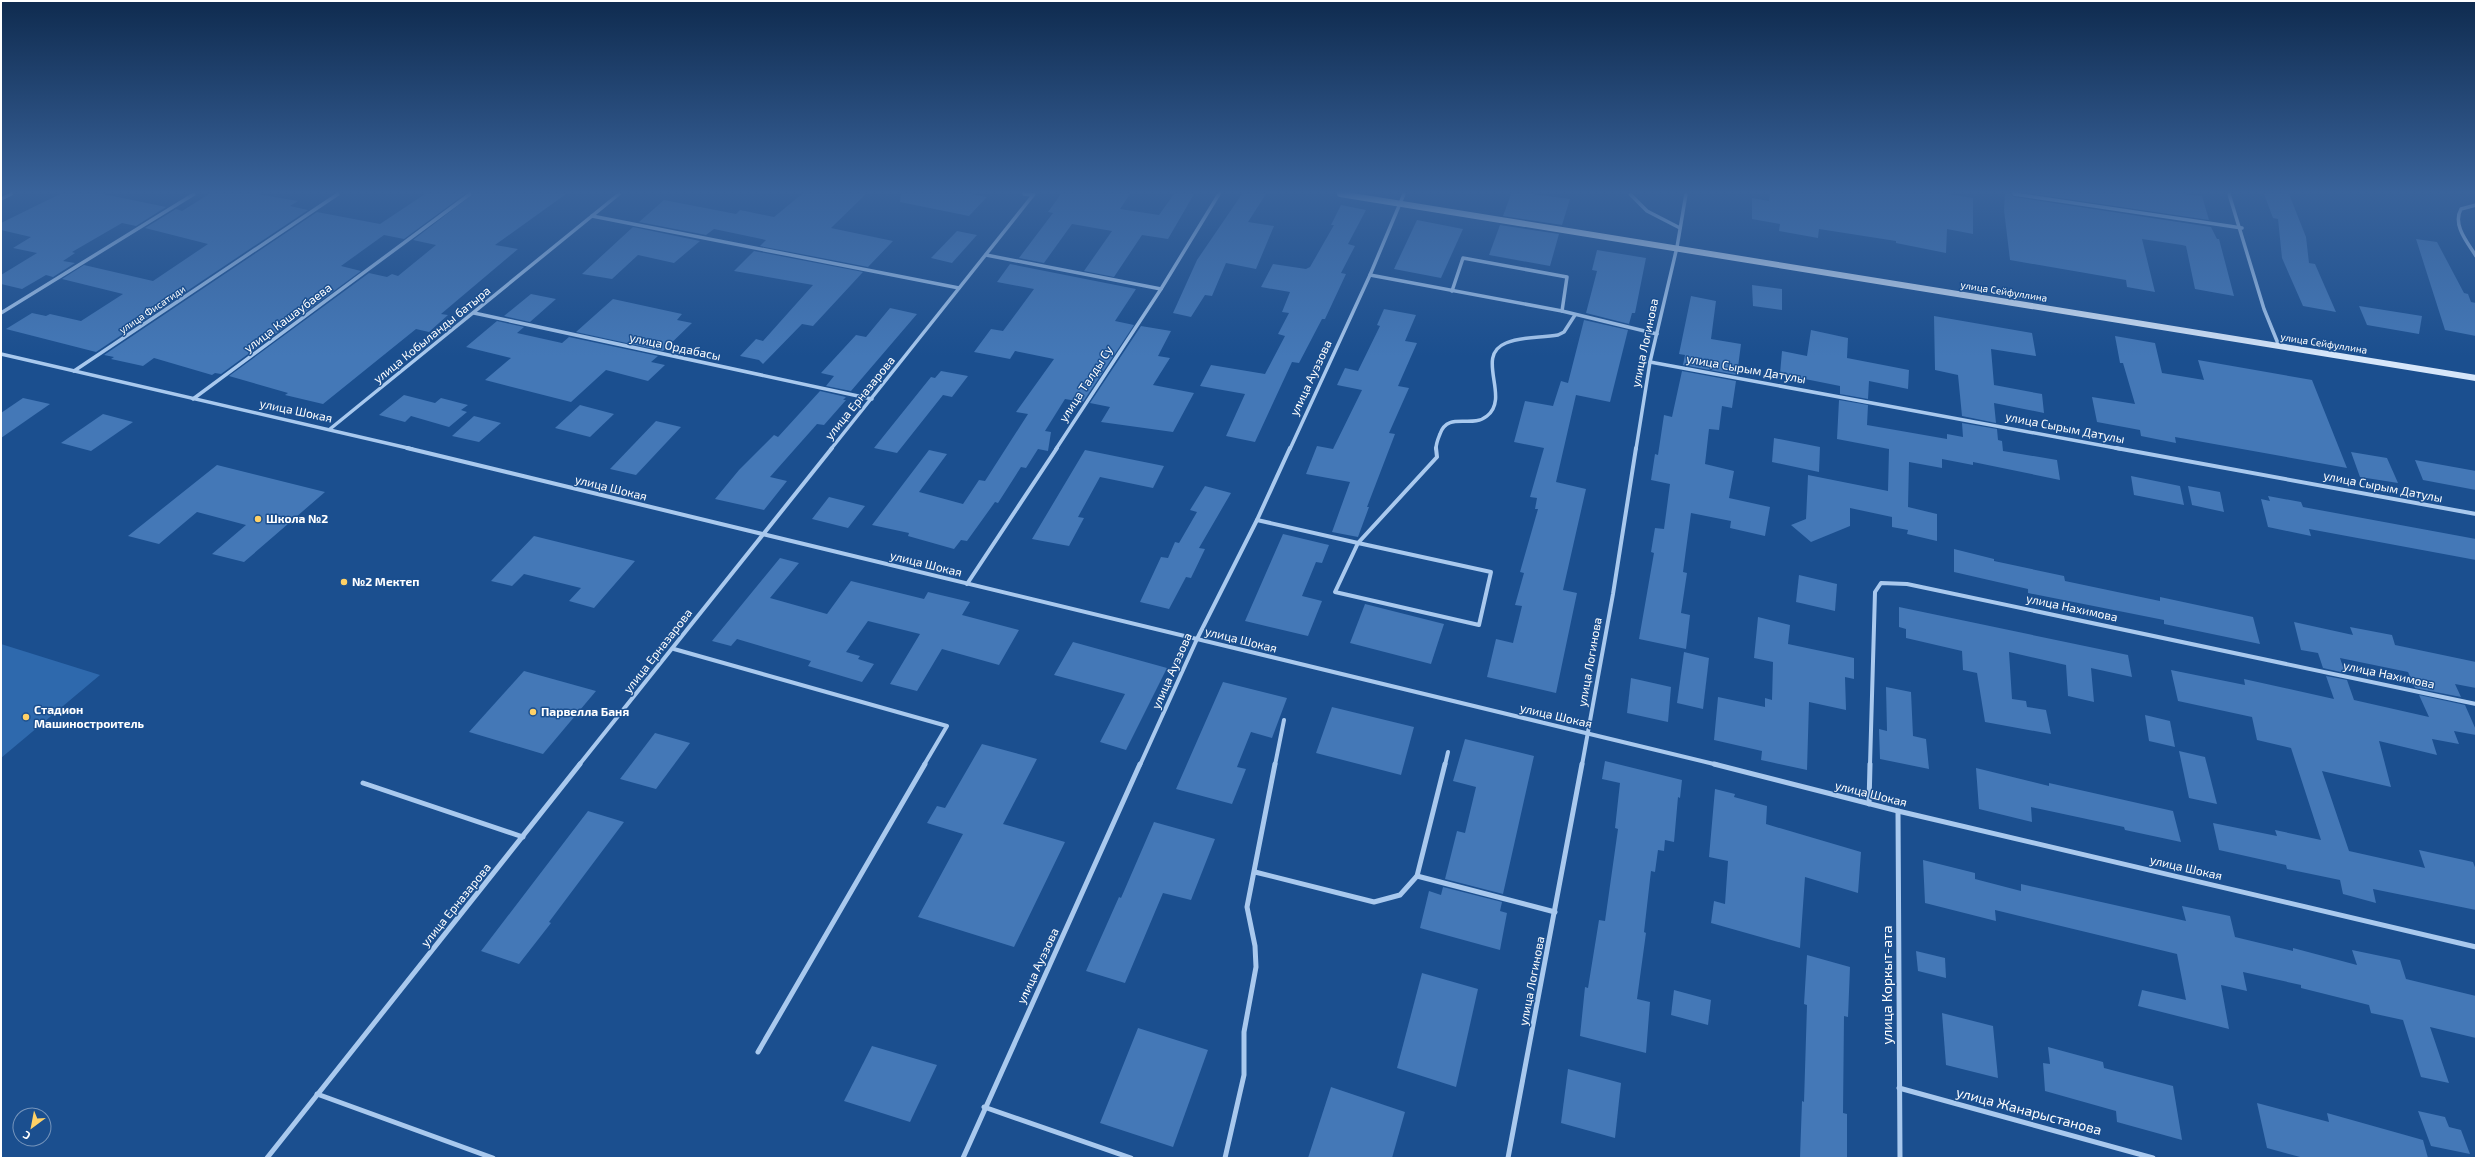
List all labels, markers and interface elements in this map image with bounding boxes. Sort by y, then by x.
street label: улица Сейфуллина [1960,278,2048,305]
street label: улица Кашаубаева [241,280,335,355]
street label: улица Фисатиди [117,282,188,336]
street label: улица Кобыланды батыра [370,283,493,386]
street label: улица Логинова [1628,297,1661,389]
street label: улица Ордабасы [628,330,722,364]
street label: улица Сейфуллина [2280,330,2368,357]
street label: улица Ауэзова [1286,338,1335,418]
street label: улица Талды Су [1055,342,1116,425]
street label: улица Сырым Датулы [1685,351,1807,386]
street label: улица Ерназарова [821,353,898,443]
street label: улица Шокая [258,396,334,426]
street label: улица Сырым Датулы [2004,409,2126,446]
street label: улица Сырым Датулы [2322,468,2444,505]
street label: улица Шокая [574,471,649,504]
place label: Школа №2 [266,511,328,525]
marker: Школа №2 [253,514,263,524]
street label: улица Шокая [889,547,964,580]
place label: №2 Мектеп [352,574,420,588]
marker: №2 Мектеп [339,577,349,587]
street label: улица Нахимова [2025,590,2119,625]
street label: улица Ерназарова [620,605,695,696]
street label: улица Логинова [1574,616,1605,708]
street label: улица Шокая [1204,623,1279,656]
street label: улица Ауэзова [1148,630,1195,711]
street label: улица Нахимова [2342,657,2436,692]
street label: улица Шокая [1518,700,1594,731]
place label: Стадион Машиностроитель [34,702,145,730]
place label: Парвелла Баня [541,704,629,718]
marker: Парвелла Баня [528,707,538,717]
marker: Стадион Машиностроитель [21,712,31,722]
street label: улица Шокая [1834,777,1909,810]
street label: улица Шокая [2148,852,2224,883]
street label: улица Ерназарова [417,860,494,950]
street label: улица Коркыт-ата [1878,925,1895,1045]
street label: улица Ауэзова [1013,926,1062,1006]
street label: улица Логинова [1516,935,1548,1027]
street label: улица Жанарыстанова [1955,1083,2104,1138]
north arrow [12,1107,52,1147]
text: С [20,1128,33,1143]

